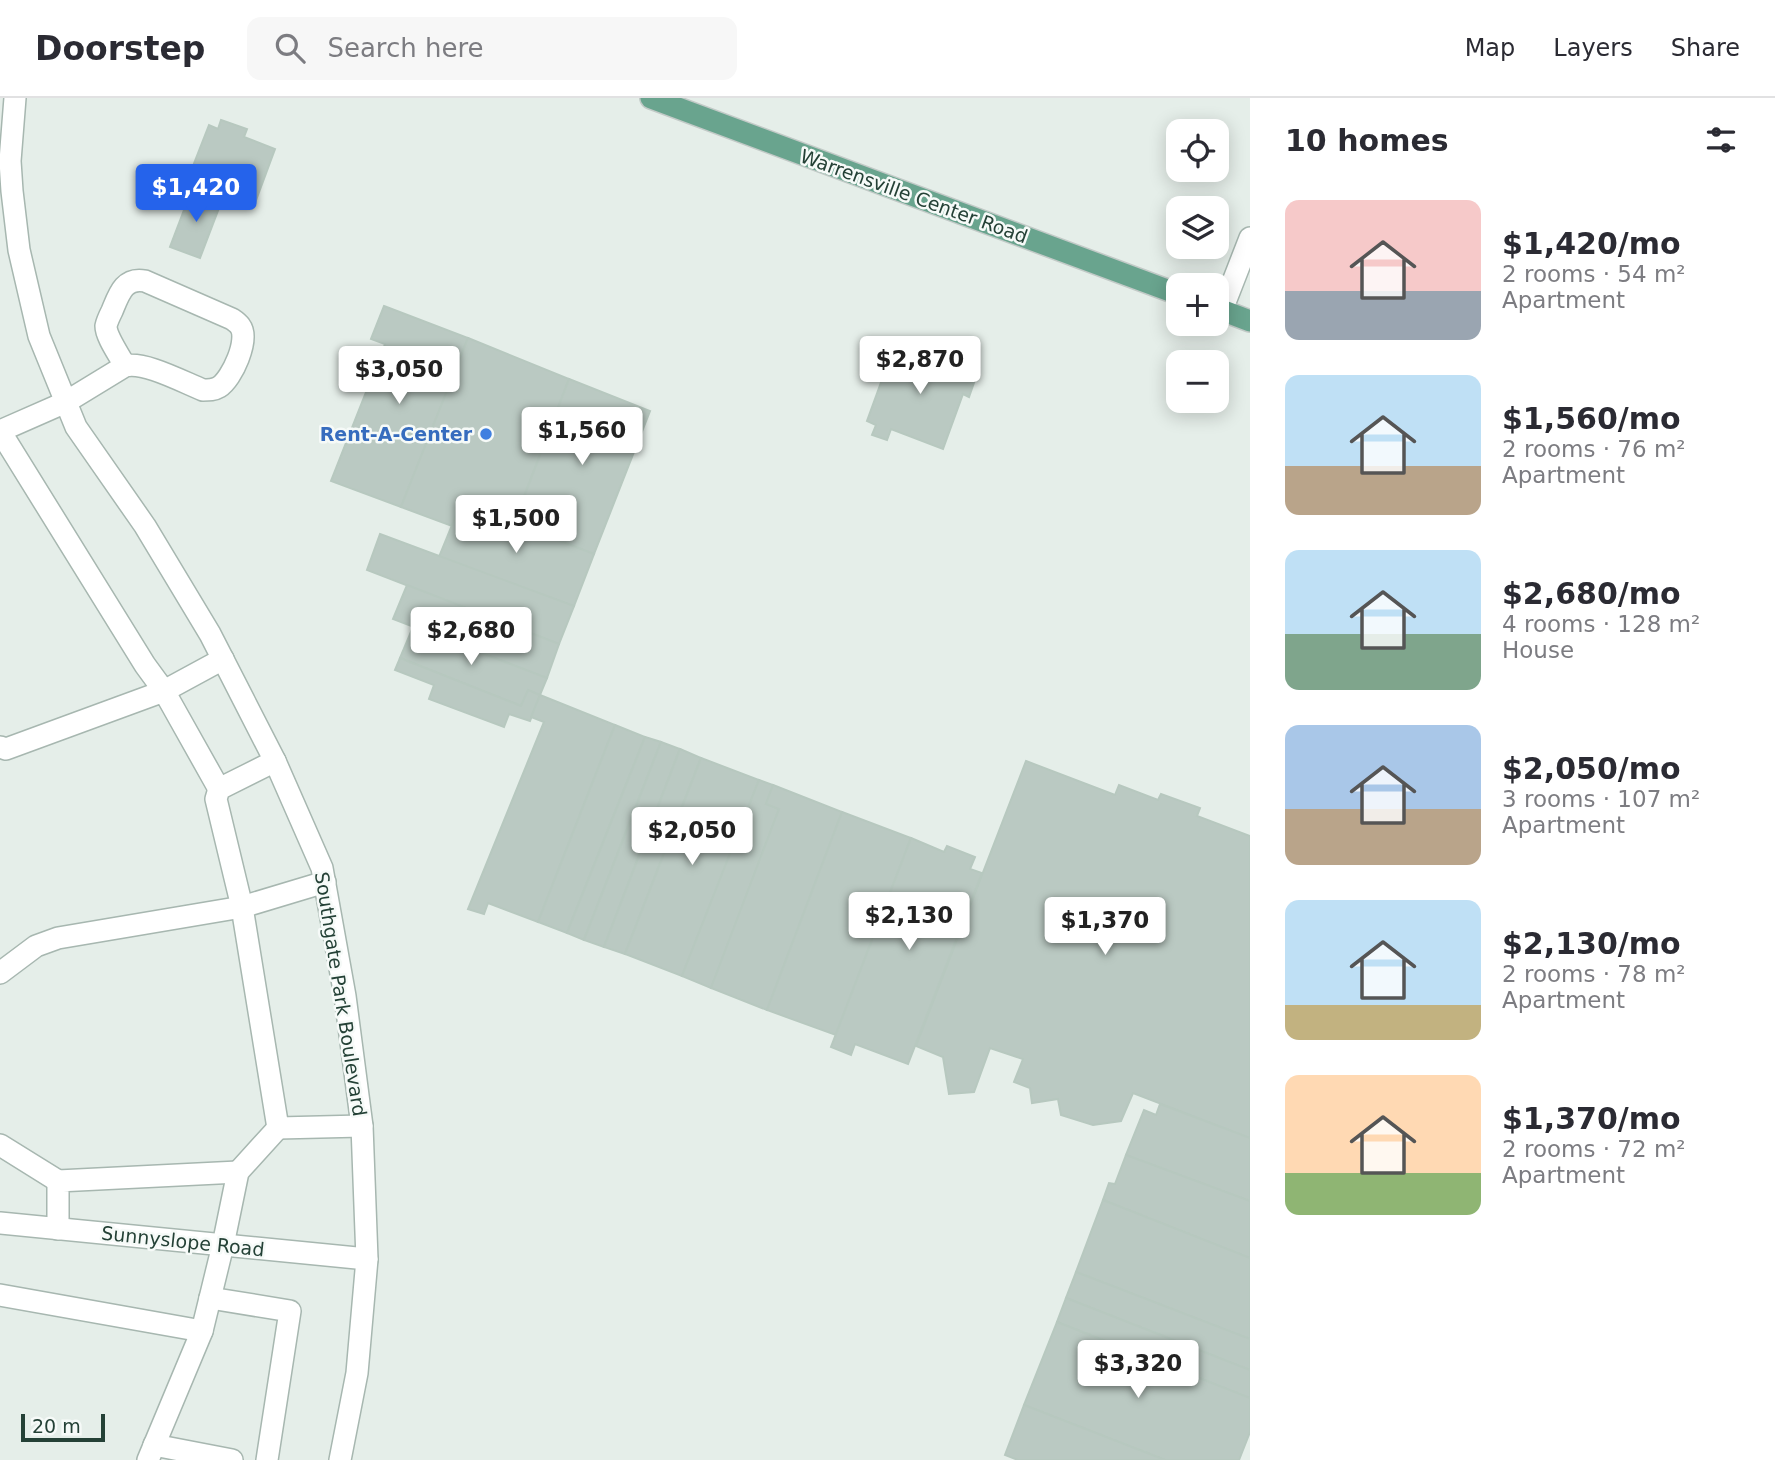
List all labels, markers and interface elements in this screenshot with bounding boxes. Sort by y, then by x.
search box [247,17,737,80]
text: Doorstep [35,29,205,68]
icon: search [271,29,309,67]
text: Search here [327,33,484,63]
text: Map [1465,34,1515,62]
text: Layers [1553,34,1633,62]
text: Share [1671,34,1740,62]
map controls [1166,119,1229,413]
button: locate [1166,119,1229,182]
icon: filters [1702,121,1740,159]
text: 10 homes [1285,123,1449,158]
street label: Warrensville Center Road [797,145,1031,247]
pin: $1,420 [139,164,253,224]
text: $1,420 [152,174,240,200]
button: layers [1166,196,1229,259]
text: $1,420/mo [1502,226,1681,261]
icon: home [1341,228,1425,312]
text: 2 rooms · 54 m² [1502,261,1686,287]
button: + [1166,273,1229,336]
text: Apartment [1502,287,1625,313]
pin: $2,870 [863,336,977,396]
pin: $3,050 [342,346,456,406]
text: $2,870 [876,346,964,372]
button: − [1166,350,1229,413]
text: $3,050 [355,356,443,382]
text: $1,560/mo [1502,401,1681,436]
icon: home [1341,403,1425,487]
pin: $1,560 [525,408,639,467]
text: $1,560 [538,417,626,443]
place label: Rent-A-Center [320,423,473,445]
marker: Rent-A-Center [478,426,494,442]
text: 2 rooms · 76 m² [1502,436,1686,462]
text: Apartment [1502,462,1625,488]
pin: $1,500 [459,496,573,555]
text: $1,500 [472,505,560,531]
text: $2,680/mo [1502,576,1681,611]
icon: home [1341,578,1425,662]
pin: $2,680 [414,608,528,667]
text: 4 rooms · 128 m² [1502,611,1700,637]
text: $2,680 [427,617,515,643]
text: House [1502,637,1574,663]
text: $2,050/mo [1502,751,1681,786]
icon: home [1341,753,1425,837]
text: 3 rooms · 107 m² [1502,786,1700,812]
pin: $2,050 [635,808,749,867]
text: Apartment [1502,812,1625,838]
text: $2,050 [648,817,736,843]
street label: Southgate Park Boulevard [311,870,371,1118]
pin: $2,130 [852,892,966,952]
pin: $1,370 [1048,898,1162,957]
text: $2,130 [865,902,953,928]
text: $1,370 [1061,907,1149,933]
text: $2,130/mo [1502,926,1681,961]
icon: home [1341,928,1425,1012]
text: 2 rooms · 78 m² [1502,961,1686,987]
text: Apartment [1502,987,1625,1013]
text: $1,370/mo [1502,1101,1681,1136]
icon: home [1341,1103,1425,1187]
text: 2 rooms · 72 m² [1502,1136,1686,1162]
text: Apartment [1502,1162,1625,1188]
street label: Sunnyslope Road [100,1222,266,1260]
pin: $3,320 [1081,1340,1195,1400]
text: $3,320 [1094,1350,1182,1376]
scale bar [21,1411,105,1443]
text: 20 m [32,1415,81,1437]

